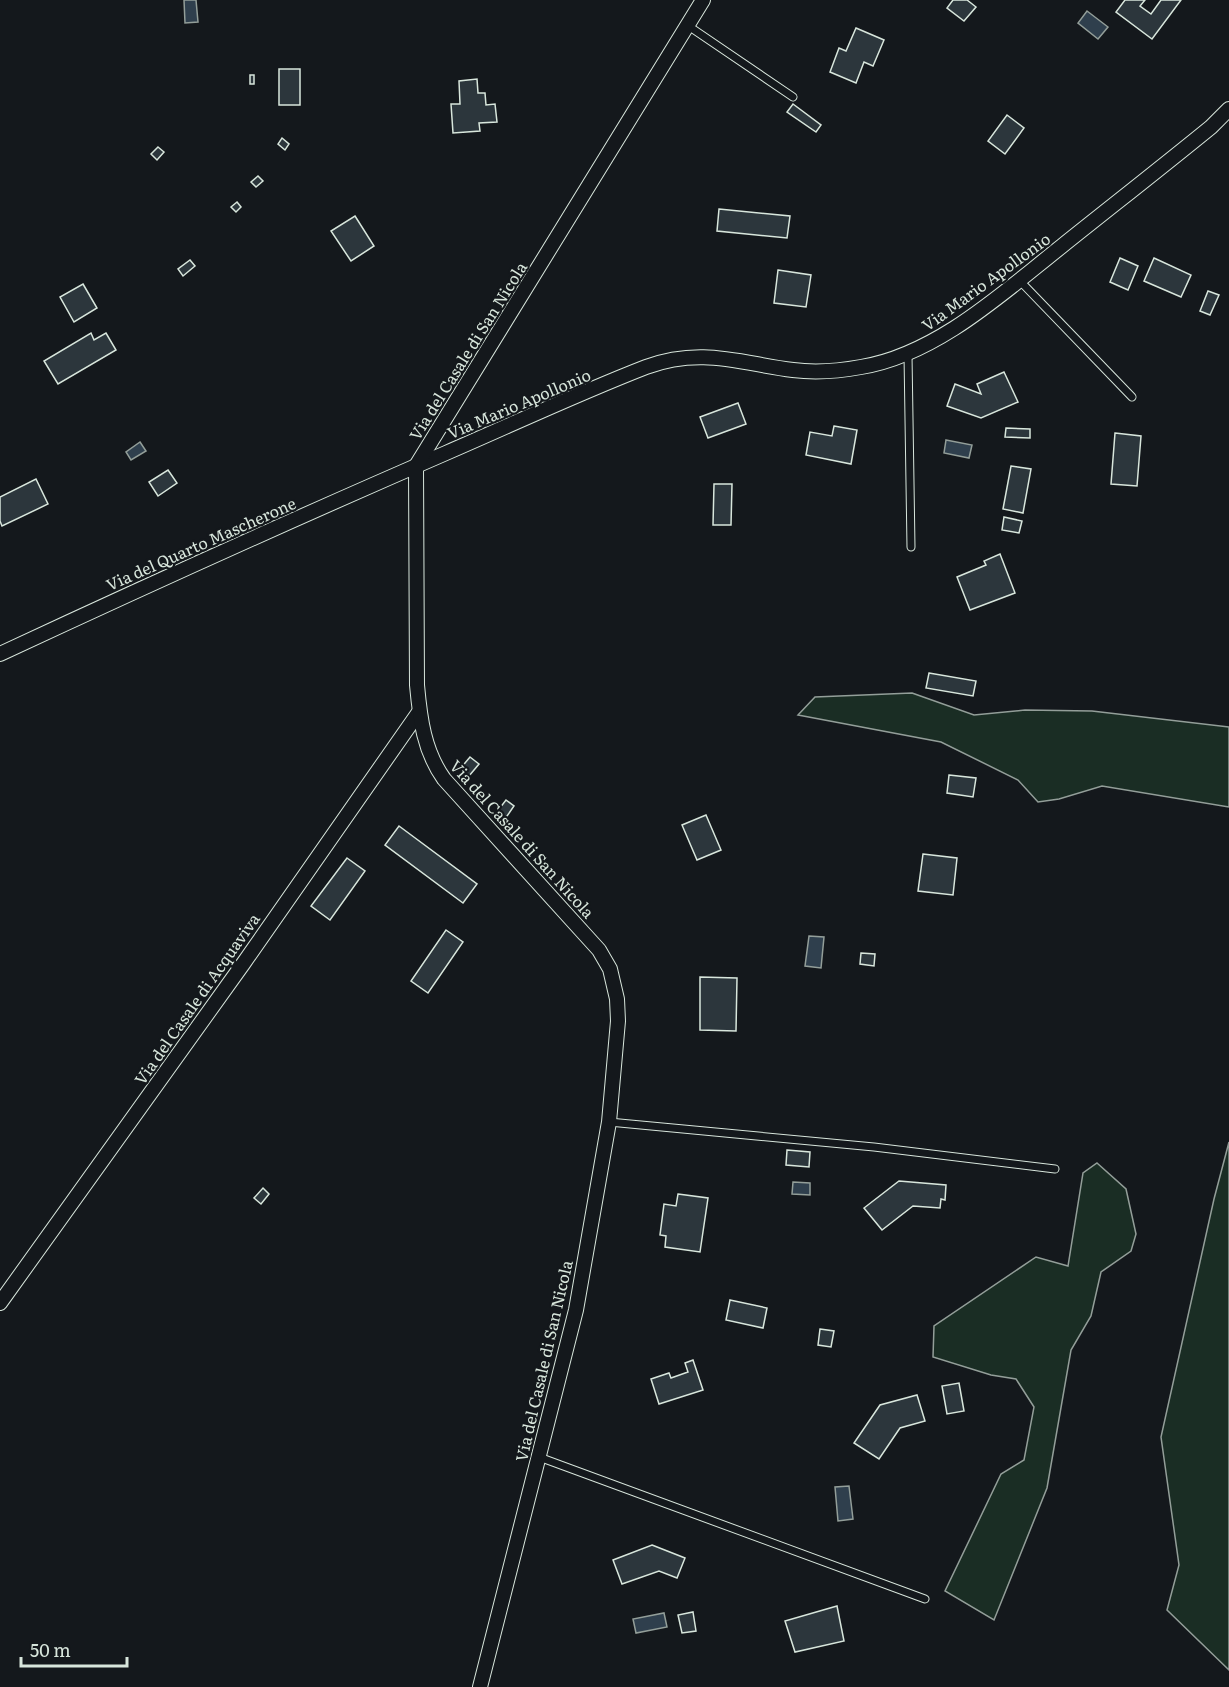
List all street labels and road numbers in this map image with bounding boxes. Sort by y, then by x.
street label: Via Mario Apollonio [916,226,1055,336]
street label: Via del Casale di San Nicola [402,256,532,444]
street label: Via Mario Apollonio [443,362,594,444]
street label: Via del Quarto Mascherone [102,490,299,596]
street label: Via del Casale di San Nicola [445,754,601,923]
street label: Via del Casale di Acquaviva [128,907,265,1089]
street label: Via del Casale di San Nicola [508,1257,578,1464]

